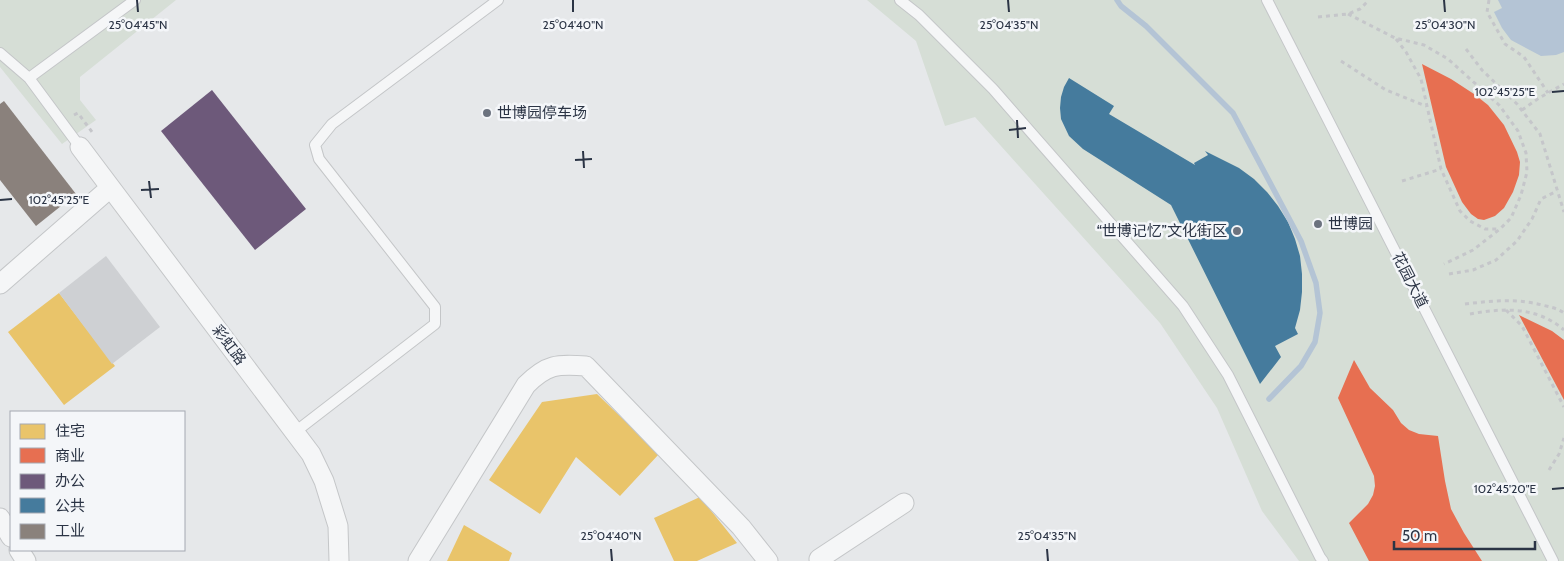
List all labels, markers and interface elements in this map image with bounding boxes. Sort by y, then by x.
text: 25°04'45"N [108,17,168,32]
text: 25°04'40"N [543,17,603,32]
text: 25°04'35"N [980,17,1038,32]
text: 25°04'30"N [1415,17,1475,32]
text: 102°45'25"E [1475,84,1536,99]
place label: 世博园停车场 [497,104,587,122]
marker: 世博园停车场 [481,107,493,119]
text: 102°45'25"E [29,192,90,207]
place label: 世博园 [1328,215,1373,233]
marker: 世博园 [1312,218,1324,230]
place label: “世博记忆”文化街区 [1096,222,1227,240]
marker: “世博记忆”文化街区 [1231,225,1243,237]
street label: 花园大道 [1388,249,1432,311]
street label: 彩虹路 [208,322,250,368]
legend [10,411,185,551]
text: 住宅 [55,422,85,440]
text: 商业 [55,447,85,465]
text: 办公 [55,472,85,490]
text: 102°45'20"E [1474,481,1537,496]
text: 公共 [55,497,85,515]
scale bar [1394,518,1535,550]
text: 工业 [55,522,85,540]
text: 50 m [1402,527,1437,545]
text: 25°04'40"N [581,528,641,543]
text: 25°04'35"N [1018,528,1076,543]

